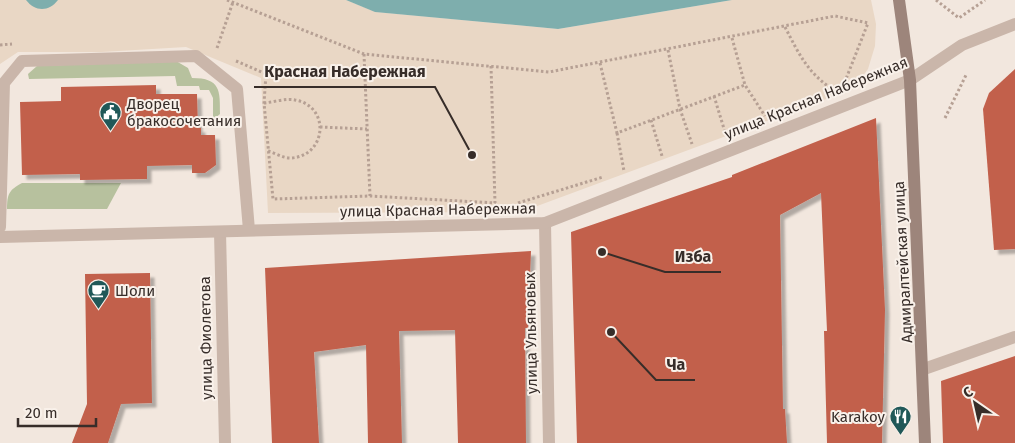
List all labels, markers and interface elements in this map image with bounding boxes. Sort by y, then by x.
street label: улица Красная Набережная [722,53,910,143]
callout: Красная Набережная [254,56,435,87]
text: Красная Набережная [264,62,426,81]
place label: Дворец бракосочетания [126,95,241,130]
public building icon: Дворец бракосочетания [99,101,123,132]
street label: Адмиралтейская улица [890,181,916,343]
street label: улица Красная Набережная [340,199,536,221]
callout: Изба [665,241,721,272]
text: Изба [675,247,711,266]
street label: улица Ульяновых [521,271,541,394]
street label: улица Фиолетова [196,276,216,400]
cafe icon: Шоли [87,279,111,310]
place label: Шоли [115,282,155,300]
callout: Ча [656,349,695,380]
text: Ча [667,355,686,374]
north arrow [950,378,1000,428]
text: С [960,383,976,402]
scale bar [18,396,95,428]
text: 20 m [25,404,58,422]
restaurant icon: Karakoy [889,405,913,436]
place label: Karakoy [831,408,886,426]

